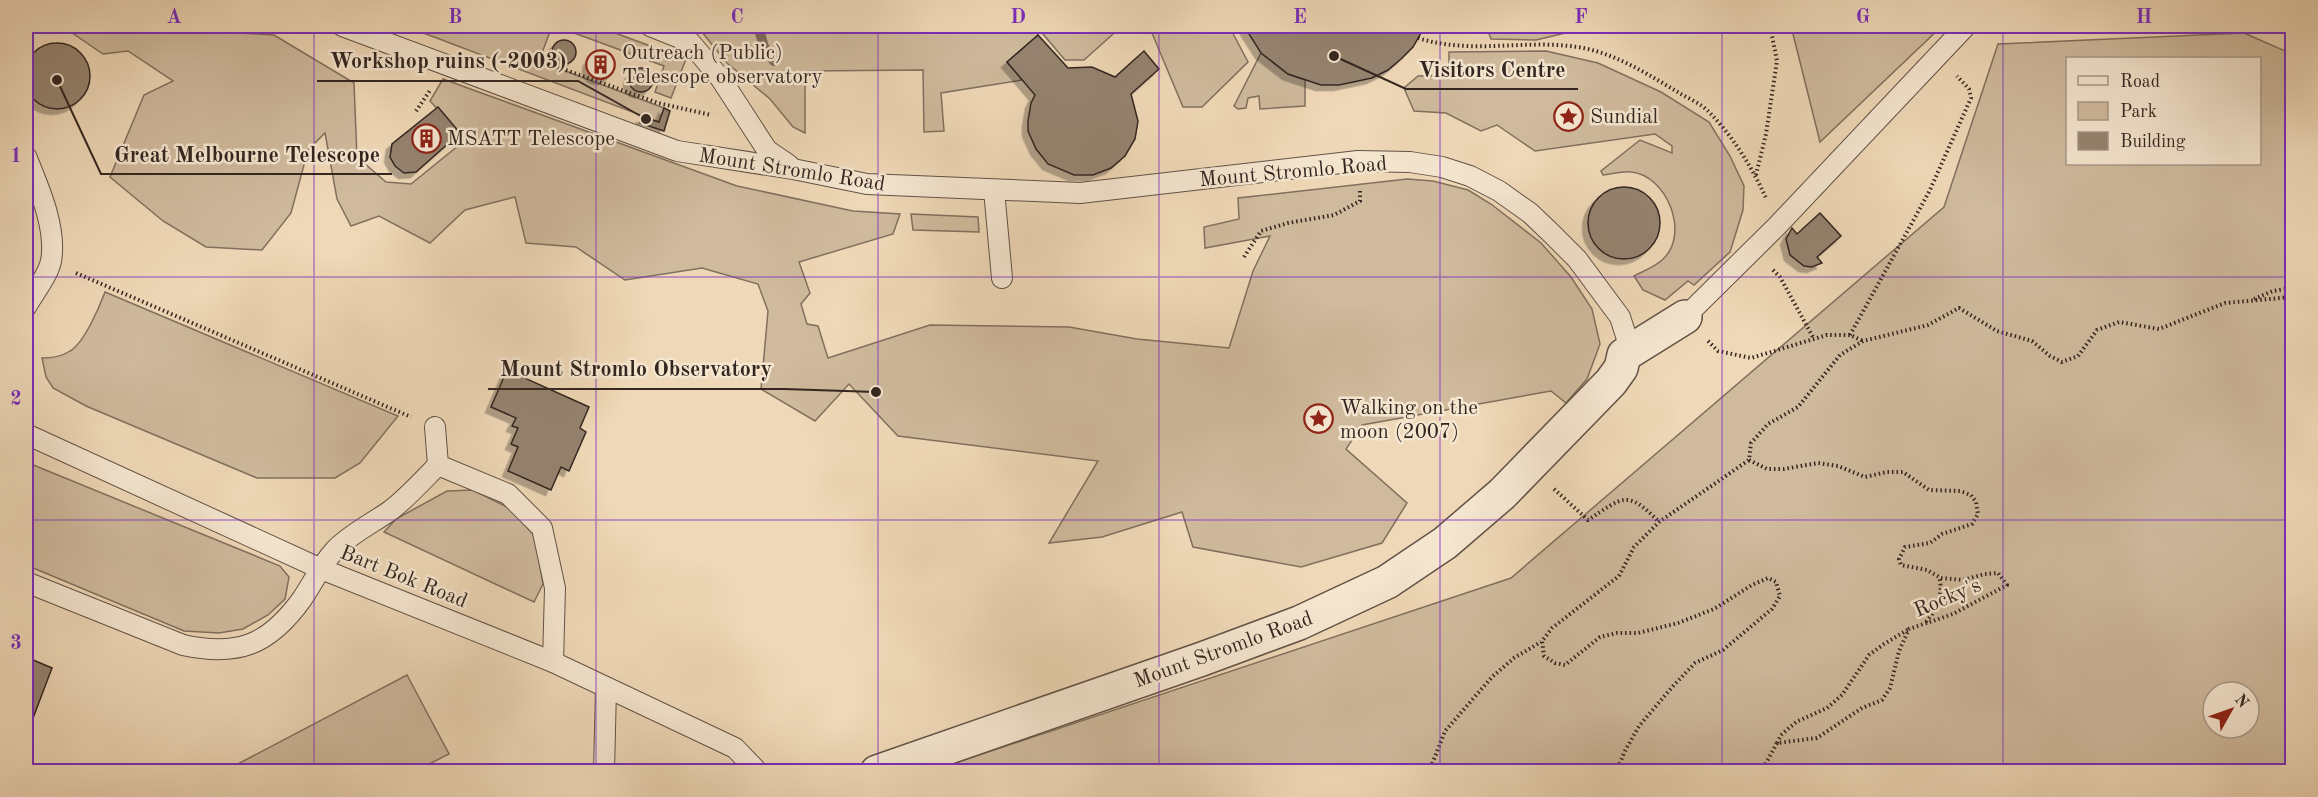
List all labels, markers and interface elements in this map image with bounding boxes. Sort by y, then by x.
text: A [166,8,182,28]
text: B [448,8,462,28]
text: C [730,8,744,28]
text: D [1010,8,1026,28]
text: E [1293,8,1307,28]
text: F [1574,8,1588,28]
text: G [1856,8,1870,28]
text: H [2136,8,2152,28]
callout: Workshop ruins (-2003) [317,41,578,81]
place label: Outreach (Public) Telescope observatory [622,43,823,88]
building icon: Outreach (Public) Telescope observatory [585,48,617,80]
callout: Visitors Centre [1406,49,1578,89]
text: Workshop ruins (-2003) [330,51,567,73]
legend [2066,57,2261,165]
text: Visitors Centre [1418,60,1566,82]
text: Road [2120,73,2160,91]
place icon: Sundial [1553,100,1585,132]
text: Park [2120,103,2157,121]
place label: Sundial [1590,107,1659,128]
building icon: MSATT Telescope [410,122,442,154]
place label: MSATT Telescope [447,129,615,150]
text: Building [2120,133,2186,151]
callout: Great Melbourne Telescope [101,134,392,174]
text: Great Melbourne Telescope [114,145,380,167]
street label: Mount Stromlo Road [697,145,887,196]
text: 1 [10,147,22,167]
street label: Mount Stromlo Road [1198,154,1388,191]
callout: Mount Stromlo Observatory [488,349,784,389]
text: Mount Stromlo Observatory [500,359,772,381]
text: 2 [10,390,22,410]
place label: Walking on the moon (2007) [1340,398,1478,443]
place icon: Walking on the moon (2007) [1303,403,1335,435]
street label: Bart Bok Road [337,542,470,612]
street label: Rocky's [1911,575,1984,622]
street label: Mount Stromlo Road [1131,608,1316,693]
text: 3 [10,634,22,654]
north arrow [2201,680,2261,740]
text: N [2231,692,2252,712]

